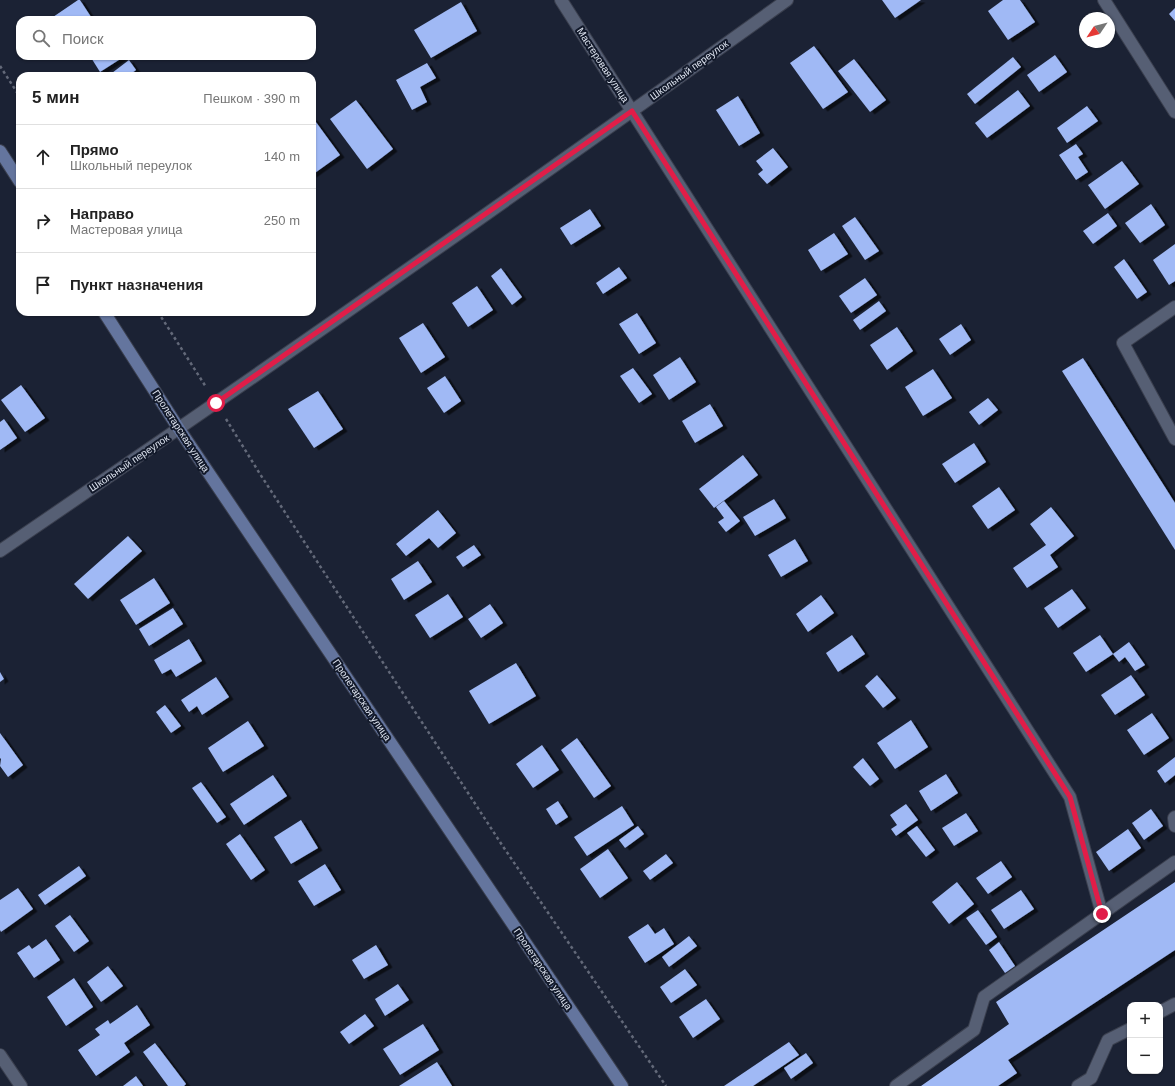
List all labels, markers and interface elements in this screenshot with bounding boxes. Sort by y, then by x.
north arrow [1079,12,1115,48]
search box [16,16,316,60]
street label: Мастеровая улица [575,26,631,105]
icon: search [30,27,52,49]
text: Поиск [62,30,104,47]
street label: Школьный переулок [648,38,731,102]
text: 5 мин [32,88,79,107]
text: Пешком · 390 m [203,91,300,106]
text: Прямо [70,141,119,158]
icon: ahead [32,146,54,168]
text: 140 m [264,149,300,164]
text: Школьный переулок [70,158,192,173]
text: Направо [70,205,134,222]
icon: right [32,210,54,232]
text: 250 m [264,213,300,228]
text: Мастеровая улица [70,222,183,237]
icon: arrive [32,274,54,296]
text: Пункт назначения [70,276,203,293]
street label: Пролетарская улица [150,388,212,474]
route start [207,394,225,412]
street label: Школьный переулок [87,432,171,494]
street label: Пролетарская улица [331,657,394,743]
route end [1093,905,1111,923]
street label: Пролетарская улица [512,926,575,1012]
map controls [1127,1002,1163,1074]
button: + [1127,1002,1163,1038]
button: − [1127,1038,1163,1074]

